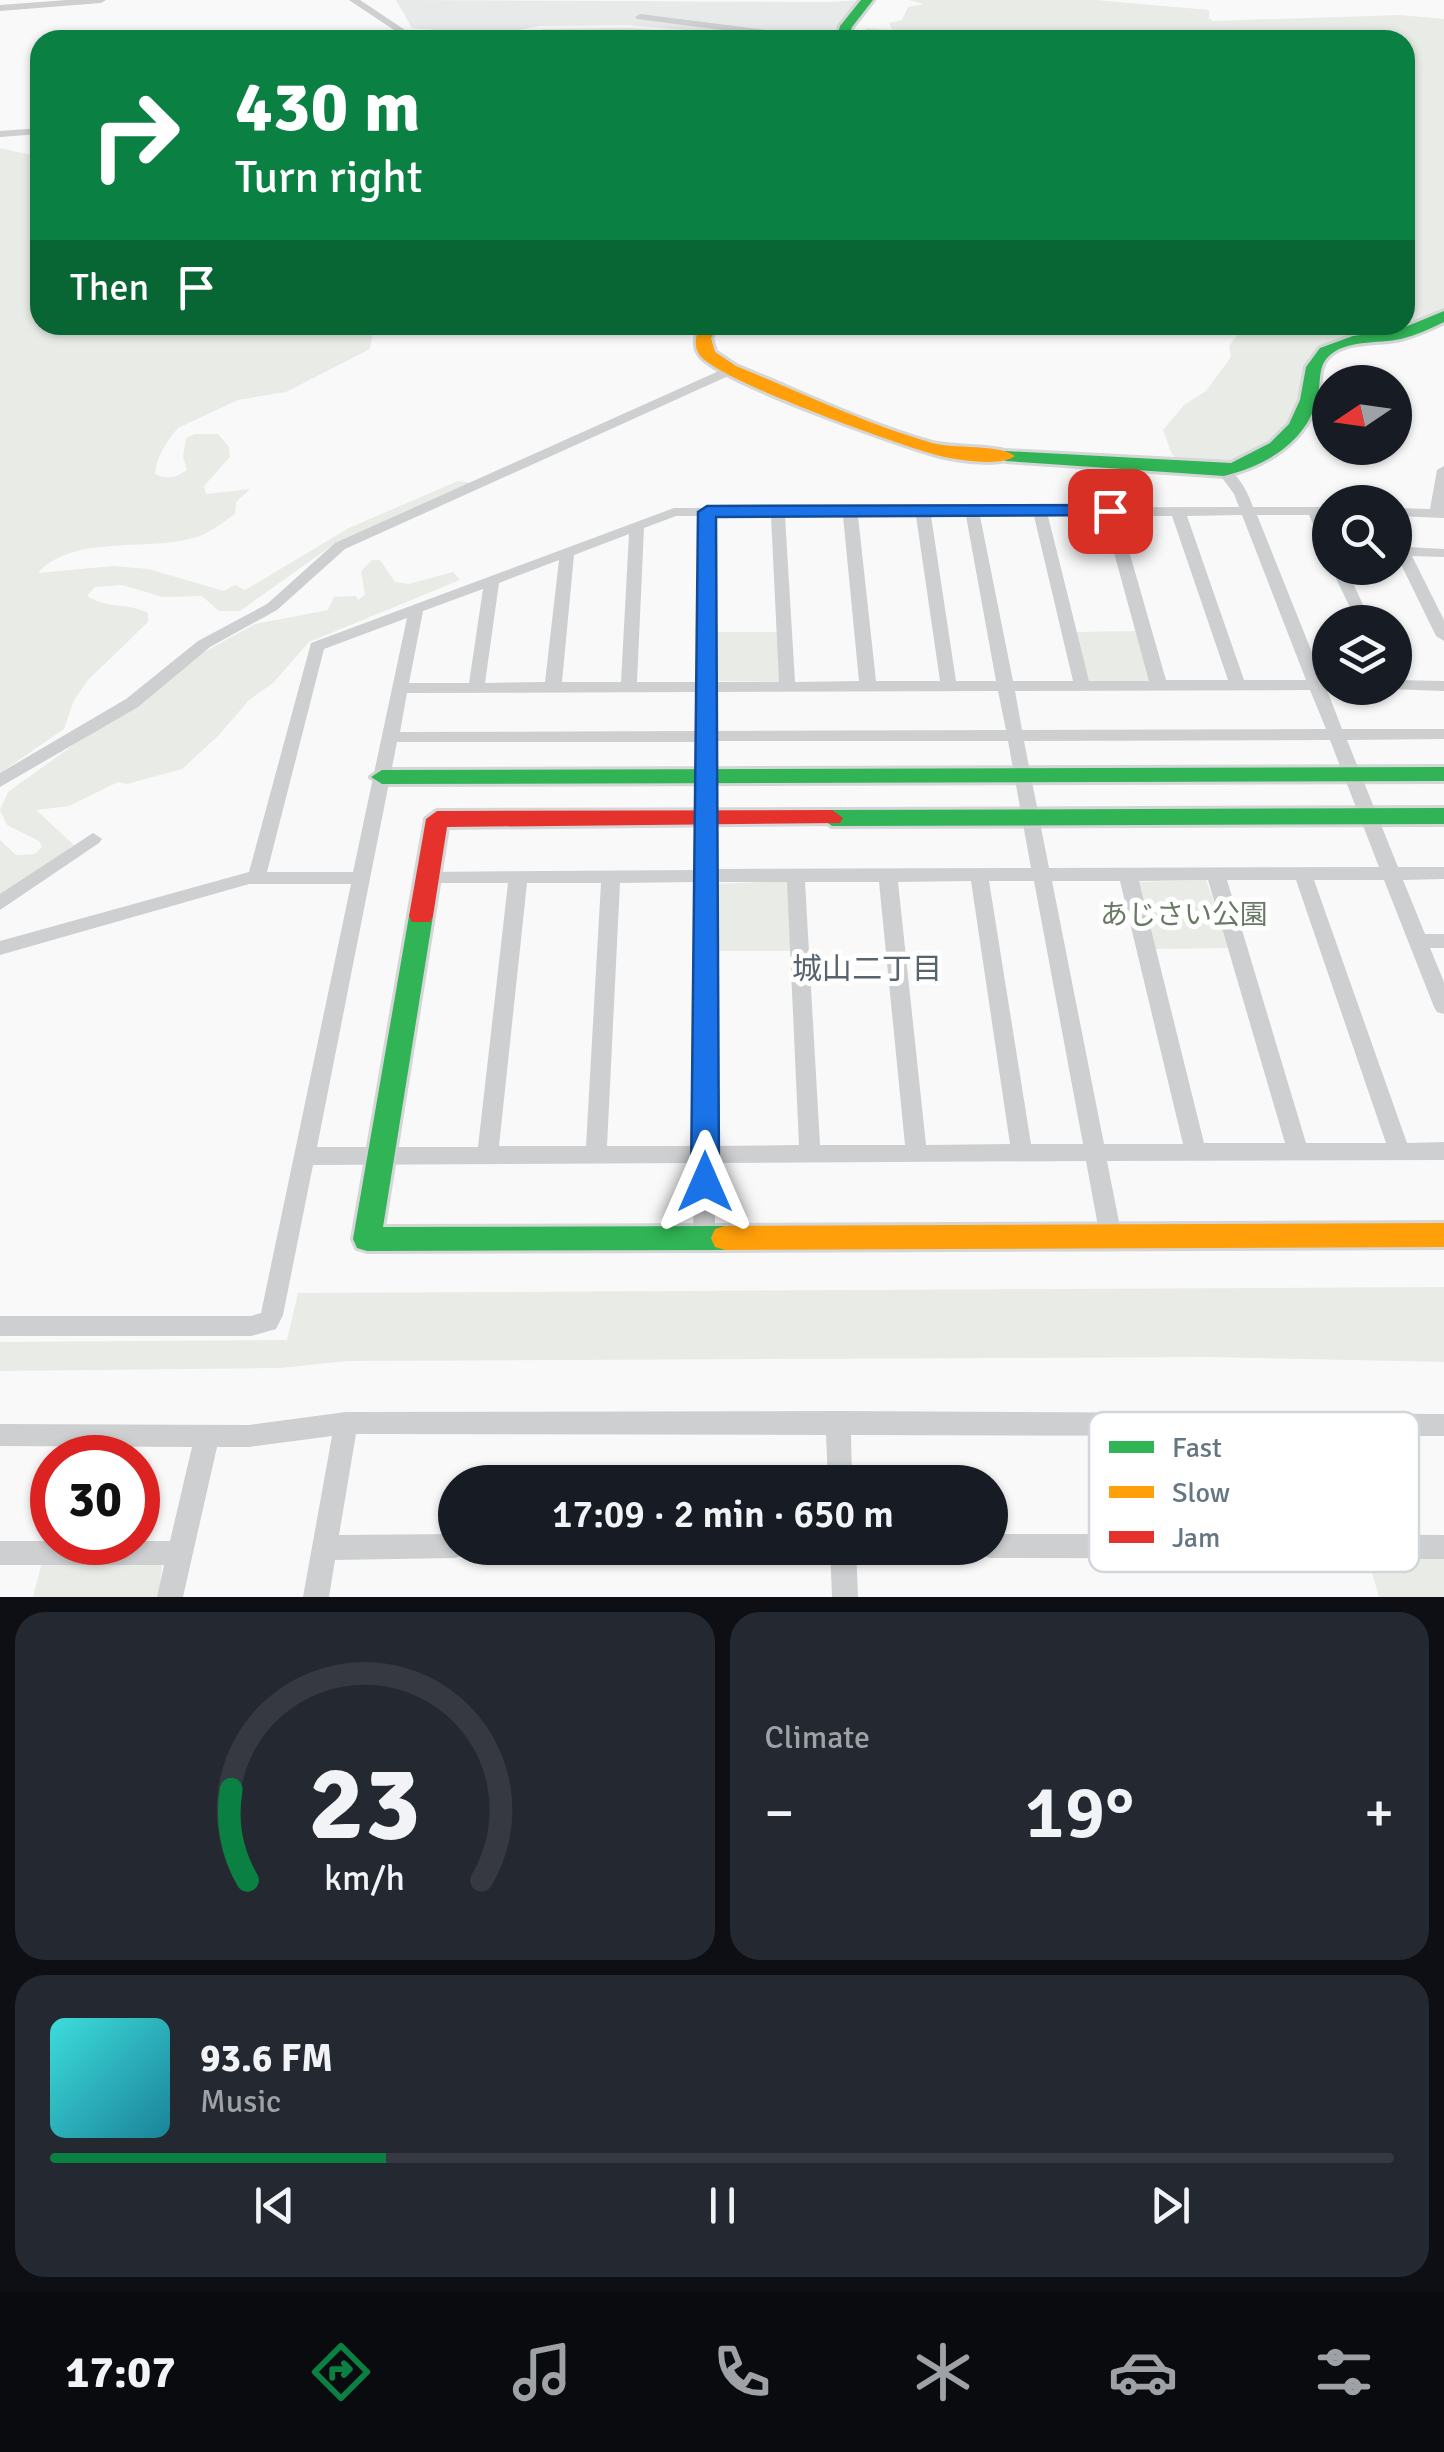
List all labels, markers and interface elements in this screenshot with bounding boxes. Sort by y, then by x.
text: 430 m [235,64,420,150]
icon: right [70,70,200,200]
text: Turn right [235,150,423,205]
icon: arrive [169,260,224,315]
text: Then [70,264,149,311]
north arrow [1312,365,1412,465]
map controls [1312,365,1412,705]
pin [1068,469,1153,554]
icon: arrive [1083,484,1138,539]
button: search [1312,485,1412,585]
button: layers [1312,605,1412,705]
park label: あじさい公園 [1100,898,1268,932]
district label: 城山二丁目 [792,951,942,988]
position arrow [653,1130,757,1234]
legend [1089,1412,1419,1572]
text: Fast [1172,1431,1222,1465]
speed limit sign: 30 [30,1435,160,1565]
text: Slow [1172,1476,1230,1510]
text: 17:09 · 2 min · 650 m [552,1491,894,1538]
text: Jam [1172,1521,1220,1555]
text: Climate [765,1718,870,1757]
text: 23 [309,1740,421,1868]
text: 19° [1024,1766,1134,1859]
text: − [765,1779,794,1847]
text: + [1364,1779,1394,1847]
text: km/h [324,1856,405,1900]
text: 93.6 FM [200,2035,333,2082]
text: Music [200,2082,281,2121]
icon: previous [247,2178,302,2233]
icon: pause [695,2178,750,2233]
icon: next [1143,2178,1198,2233]
icon: directions [306,2337,376,2407]
icon: music [507,2337,577,2407]
icon: phone [707,2337,777,2407]
icon: climate [908,2337,978,2407]
icon: car [1108,2337,1178,2407]
icon: filters [1309,2337,1379,2407]
text: 17:07 [65,2345,176,2400]

